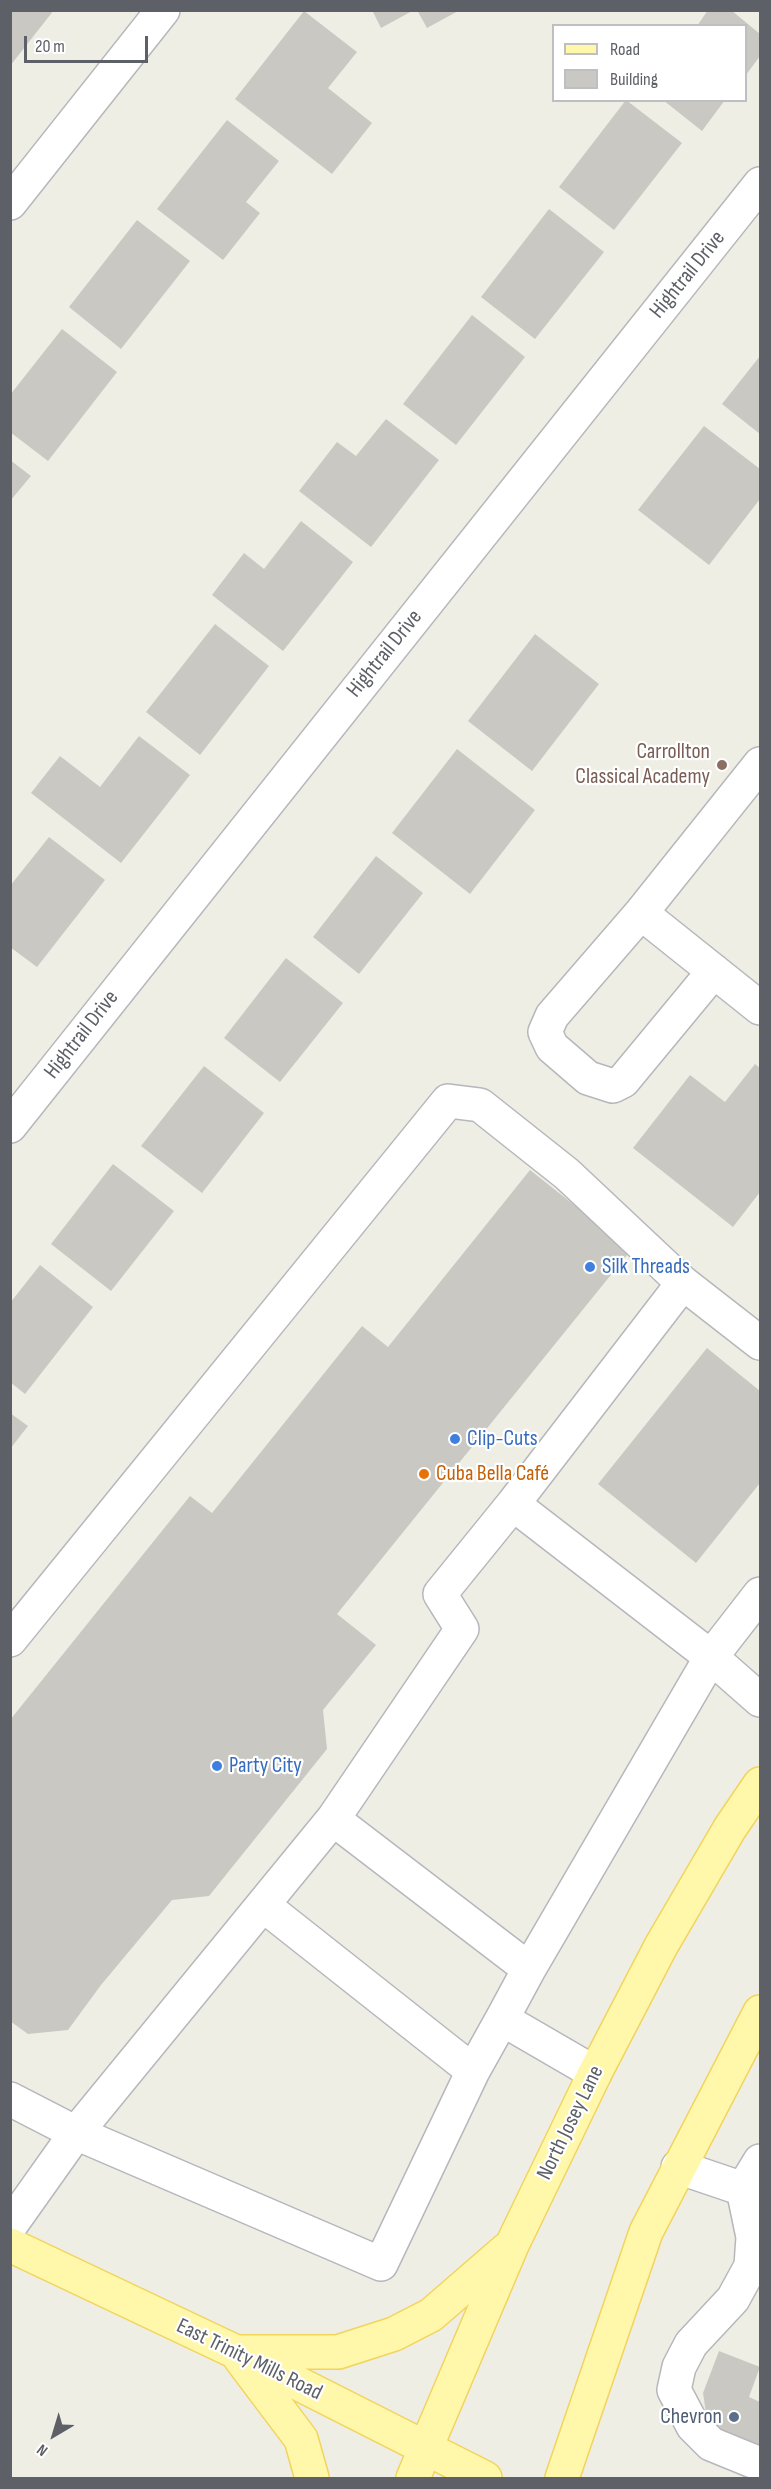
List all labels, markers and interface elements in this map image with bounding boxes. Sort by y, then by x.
scale bar [27,24,152,62]
legend [552,24,747,102]
text: 20 m [35,36,65,57]
text: Road [610,39,640,60]
text: Building [610,69,658,90]
street label: Hightrail Drive [645,226,731,324]
street label: Hightrail Drive [342,605,428,703]
place label: Carrollton Classical Academy [575,739,710,790]
marker: Carrollton Classical Academy [715,758,729,772]
street label: Hightrail Drive [39,986,125,1084]
place label: Silk Threads [602,1254,690,1280]
marker: Silk Threads [583,1260,597,1274]
place label: Clip-Cuts [467,1426,538,1452]
marker: Clip-Cuts [448,1432,462,1446]
place label: Cuba Bella Café [436,1461,549,1487]
marker: Cuba Bella Café [417,1467,431,1481]
place label: Party City [229,1753,302,1779]
marker: Party City [210,1759,224,1773]
street label: North Josey Lane [532,2062,610,2184]
street label: East Trinity Mills Road [172,2313,326,2407]
place label: Chevron [660,2404,722,2430]
north arrow [24,2405,84,2465]
marker: Chevron [727,2410,741,2424]
text: N [33,2439,52,2460]

